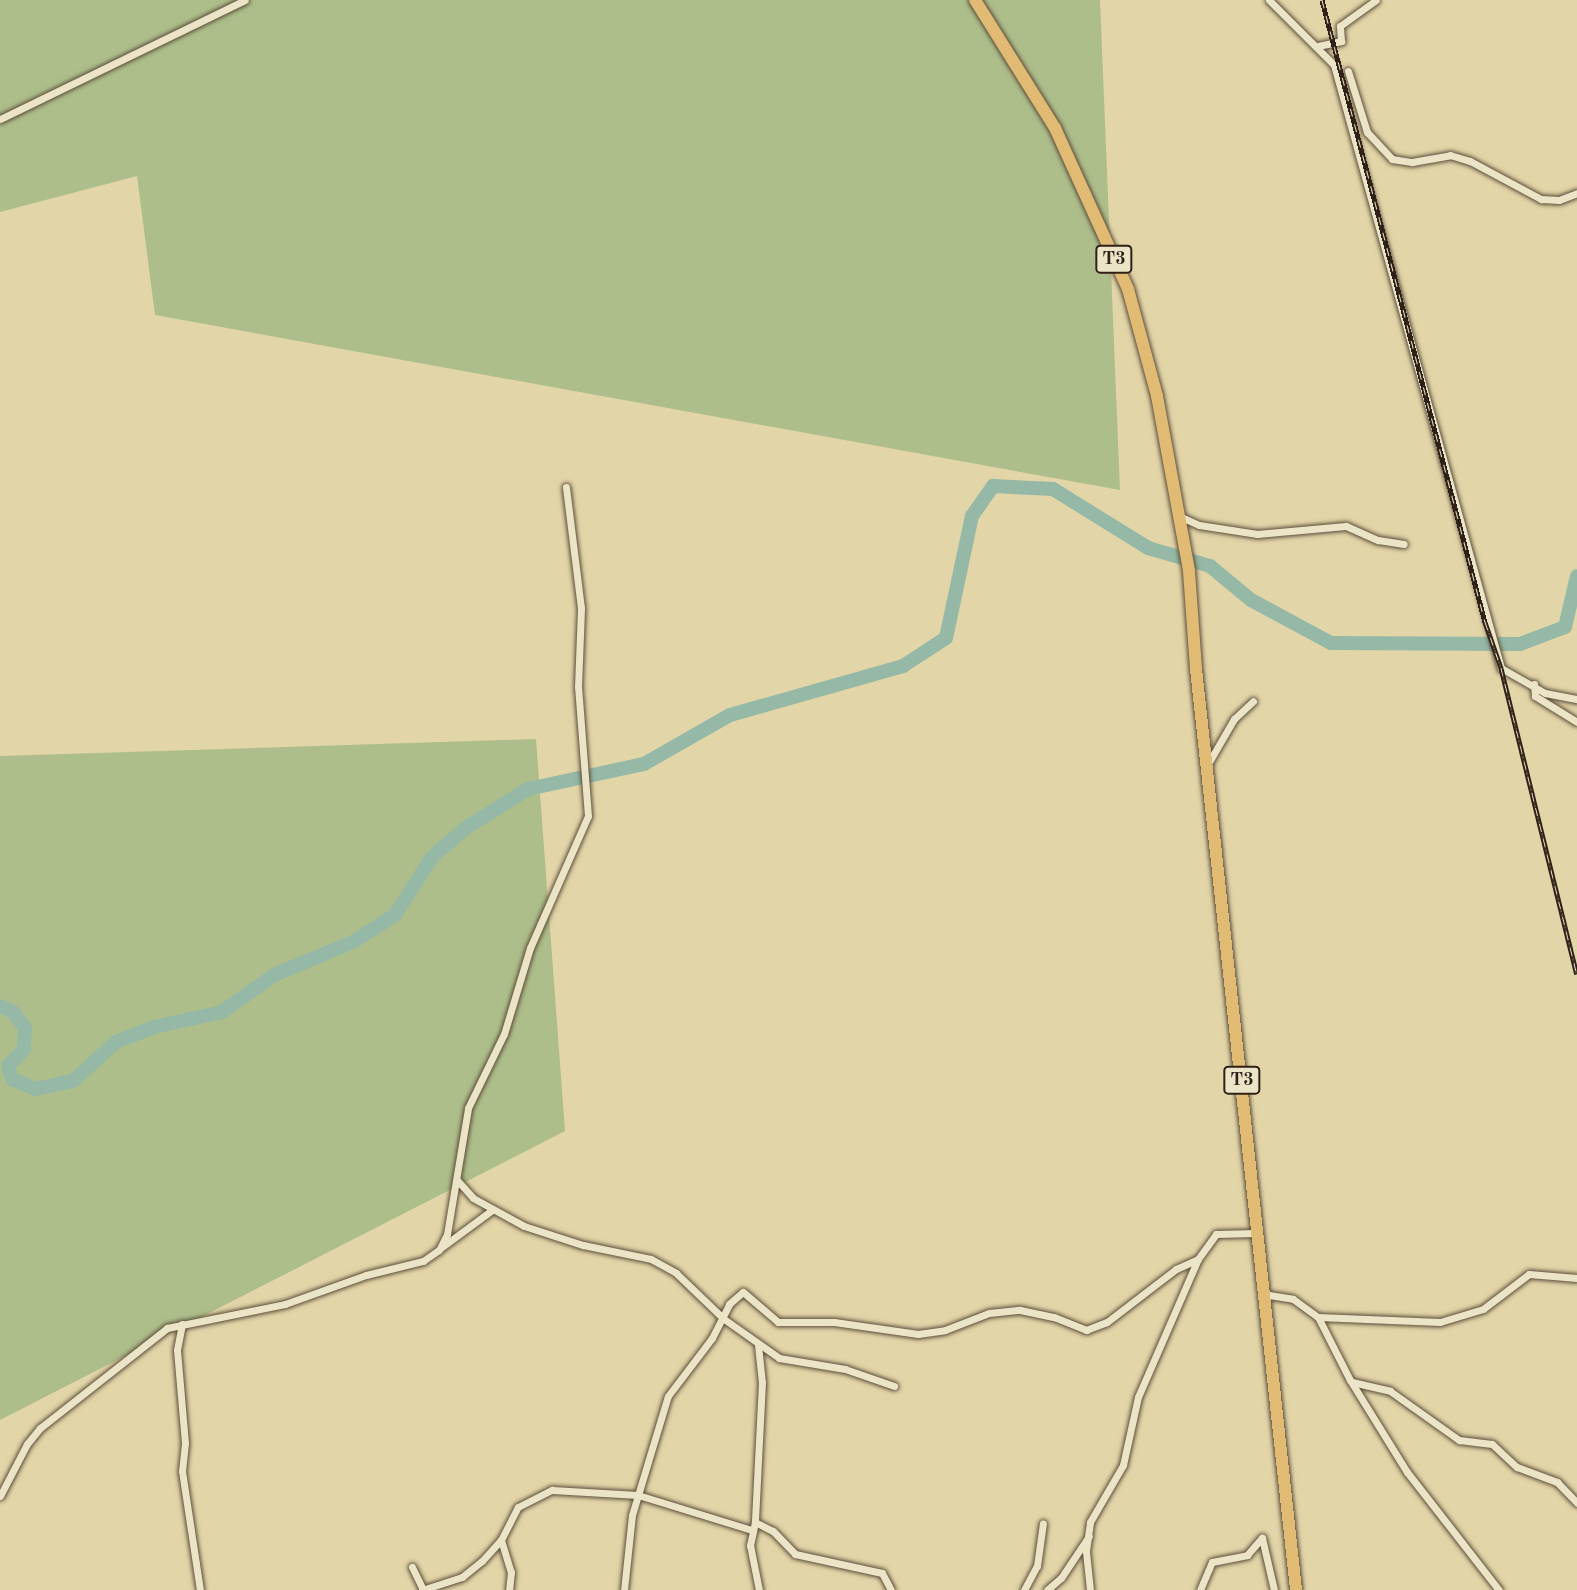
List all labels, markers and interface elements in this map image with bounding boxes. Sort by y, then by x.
road number: T3 [1095,244,1133,274]
road number: T3 [1223,1065,1261,1094]

